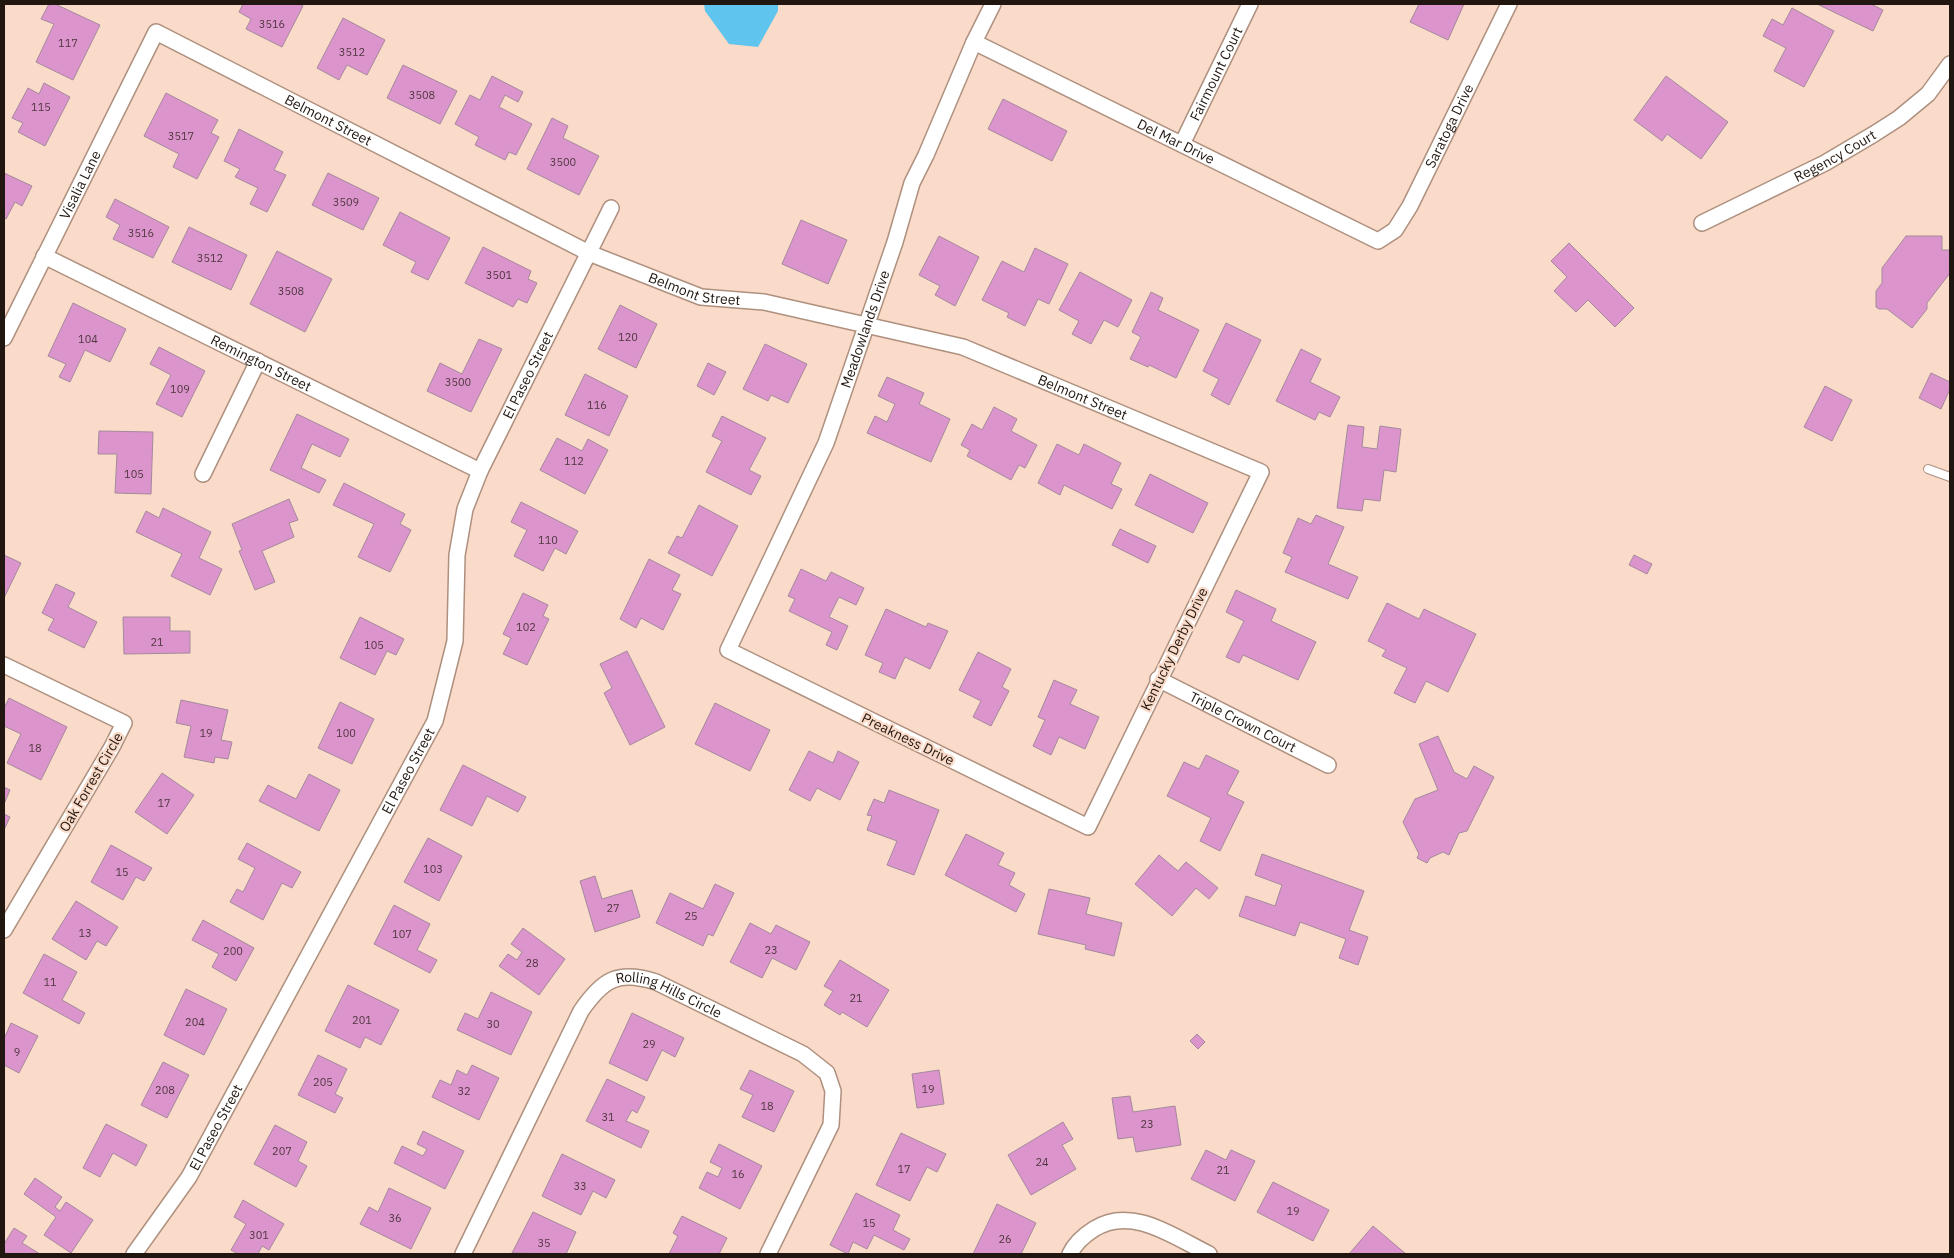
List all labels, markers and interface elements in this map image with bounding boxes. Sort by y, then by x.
house number: 3516 [259,17,285,31]
street label: Fairmount Court [1186,24,1247,124]
house number: 117 [58,36,78,50]
house number: 3512 [339,45,365,59]
street label: Saratoga Drive [1421,81,1478,171]
house number: 3508 [409,88,435,102]
street label: Belmont Street [282,90,375,150]
house number: 115 [31,100,51,114]
street label: Del Mar Drive [1134,115,1218,168]
street label: Regency Court [1791,126,1879,186]
house number: 3517 [168,129,194,143]
street label: Visalia Lane [55,147,105,222]
house number: 3500 [550,155,576,169]
house number: 3509 [333,195,359,209]
house number: 3516 [128,226,154,240]
house number: 3512 [197,251,223,265]
house number: 3501 [486,268,513,282]
street label: Belmont Street [646,268,741,309]
street label: Meadowlands Drive [837,268,894,390]
house number: 3508 [278,284,304,298]
street label: El Paseo Street [499,328,557,422]
house number: 120 [618,330,638,344]
street label: Remington Street [208,331,314,395]
house number: 104 [78,332,98,346]
street label: Belmont Street [1035,370,1130,424]
house number: 3500 [445,375,471,389]
house number: 109 [170,382,190,396]
house number: 116 [587,398,607,412]
house number: 112 [564,454,584,468]
house number: 105 [124,467,144,481]
house number: 110 [538,533,558,547]
street label: Kentucky Derby Drive [1136,584,1212,714]
house number: 102 [516,620,536,634]
house number: 21 [150,635,164,649]
house number: 105 [364,638,384,652]
street label: Triple Crown Court [1186,687,1299,756]
street label: Preakness Drive [859,709,958,769]
street label: El Paseo Street [378,725,439,817]
house number: 19 [199,726,213,740]
house number: 100 [336,726,356,740]
street label: Oak Forrest Circle [55,729,127,835]
house number: 18 [28,741,42,755]
house number: 17 [157,796,171,810]
house number: 103 [423,862,443,876]
house number: 15 [115,865,129,879]
house number: 27 [606,901,620,915]
house number: 25 [684,909,698,923]
house number: 13 [78,926,92,940]
house number: 107 [392,927,412,941]
house number: 23 [764,943,778,957]
house number: 200 [223,944,243,958]
house number: 28 [525,956,539,970]
street label: Rolling Hills Circle [614,968,725,1022]
house number: 11 [43,975,57,989]
house number: 21 [849,991,863,1005]
house number: 201 [352,1013,372,1027]
house number: 204 [185,1015,205,1029]
house number: 30 [486,1017,500,1031]
house number: 29 [642,1037,656,1051]
house number: 9 [14,1045,20,1059]
house number: 205 [313,1075,333,1089]
street label: El Paseo Street [185,1081,246,1174]
house number: 19 [921,1082,935,1096]
house number: 208 [155,1083,175,1097]
house number: 32 [457,1084,471,1098]
house number: 18 [760,1099,774,1113]
house number: 31 [601,1110,615,1124]
house number: 23 [1140,1117,1154,1131]
house number: 207 [272,1144,292,1158]
house number: 24 [1035,1155,1049,1169]
house number: 17 [897,1162,911,1176]
house number: 21 [1216,1163,1230,1177]
house number: 16 [731,1167,745,1181]
house number: 33 [573,1179,587,1193]
house number: 19 [1286,1204,1300,1218]
house number: 36 [388,1211,402,1225]
house number: 15 [862,1216,876,1230]
house number: 301 [249,1228,269,1242]
house number: 26 [998,1232,1012,1246]
house number: 35 [537,1236,551,1250]

